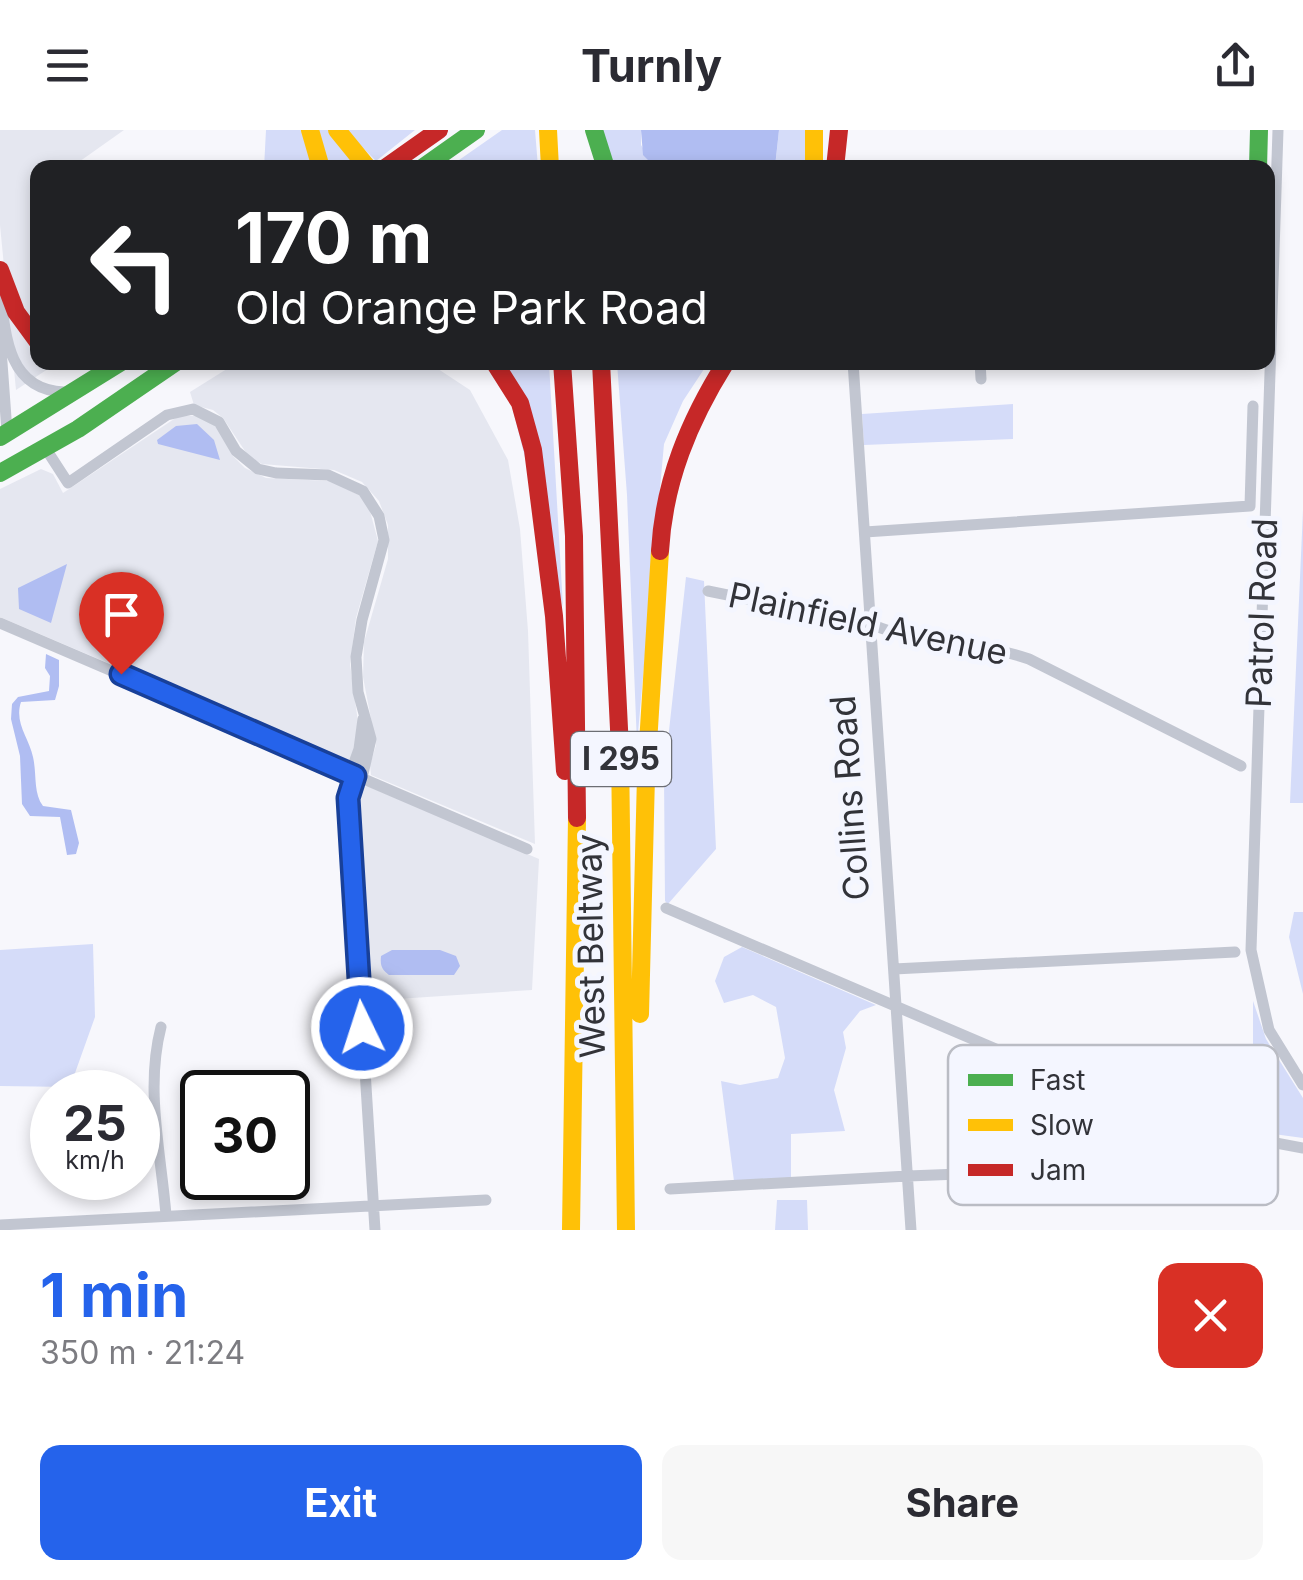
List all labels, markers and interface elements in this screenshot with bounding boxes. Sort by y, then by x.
icon: menu [40,38,95,93]
text: Turnly [581,38,722,93]
icon: share [1208,38,1263,93]
text: 170 m [235,195,432,280]
icon: left [70,200,200,330]
text: Old Orange Park Road [235,280,708,335]
street label: Patrol Road [1237,517,1285,709]
pin [79,572,164,675]
street label: Plainfield Avenue [725,573,1012,673]
icon: arrive [94,587,149,642]
street label: Collins Road [821,694,877,902]
road number: I 295 [571,732,671,786]
street label: West Beltway [567,833,613,1059]
position arrow [310,976,414,1080]
legend [948,1045,1278,1205]
text: Fast [1030,1063,1086,1097]
speed limit sign: 30 [180,1070,310,1200]
text: 25 [63,1093,127,1153]
text: Slow [1030,1108,1094,1142]
text: km/h [65,1145,125,1175]
text: Jam [1030,1153,1086,1187]
text: 1 min [40,1259,188,1331]
button: close [1158,1263,1263,1368]
text: 350 m · 21:24 [40,1333,245,1372]
button: Exit [40,1445,642,1560]
button: Share [662,1445,1263,1560]

